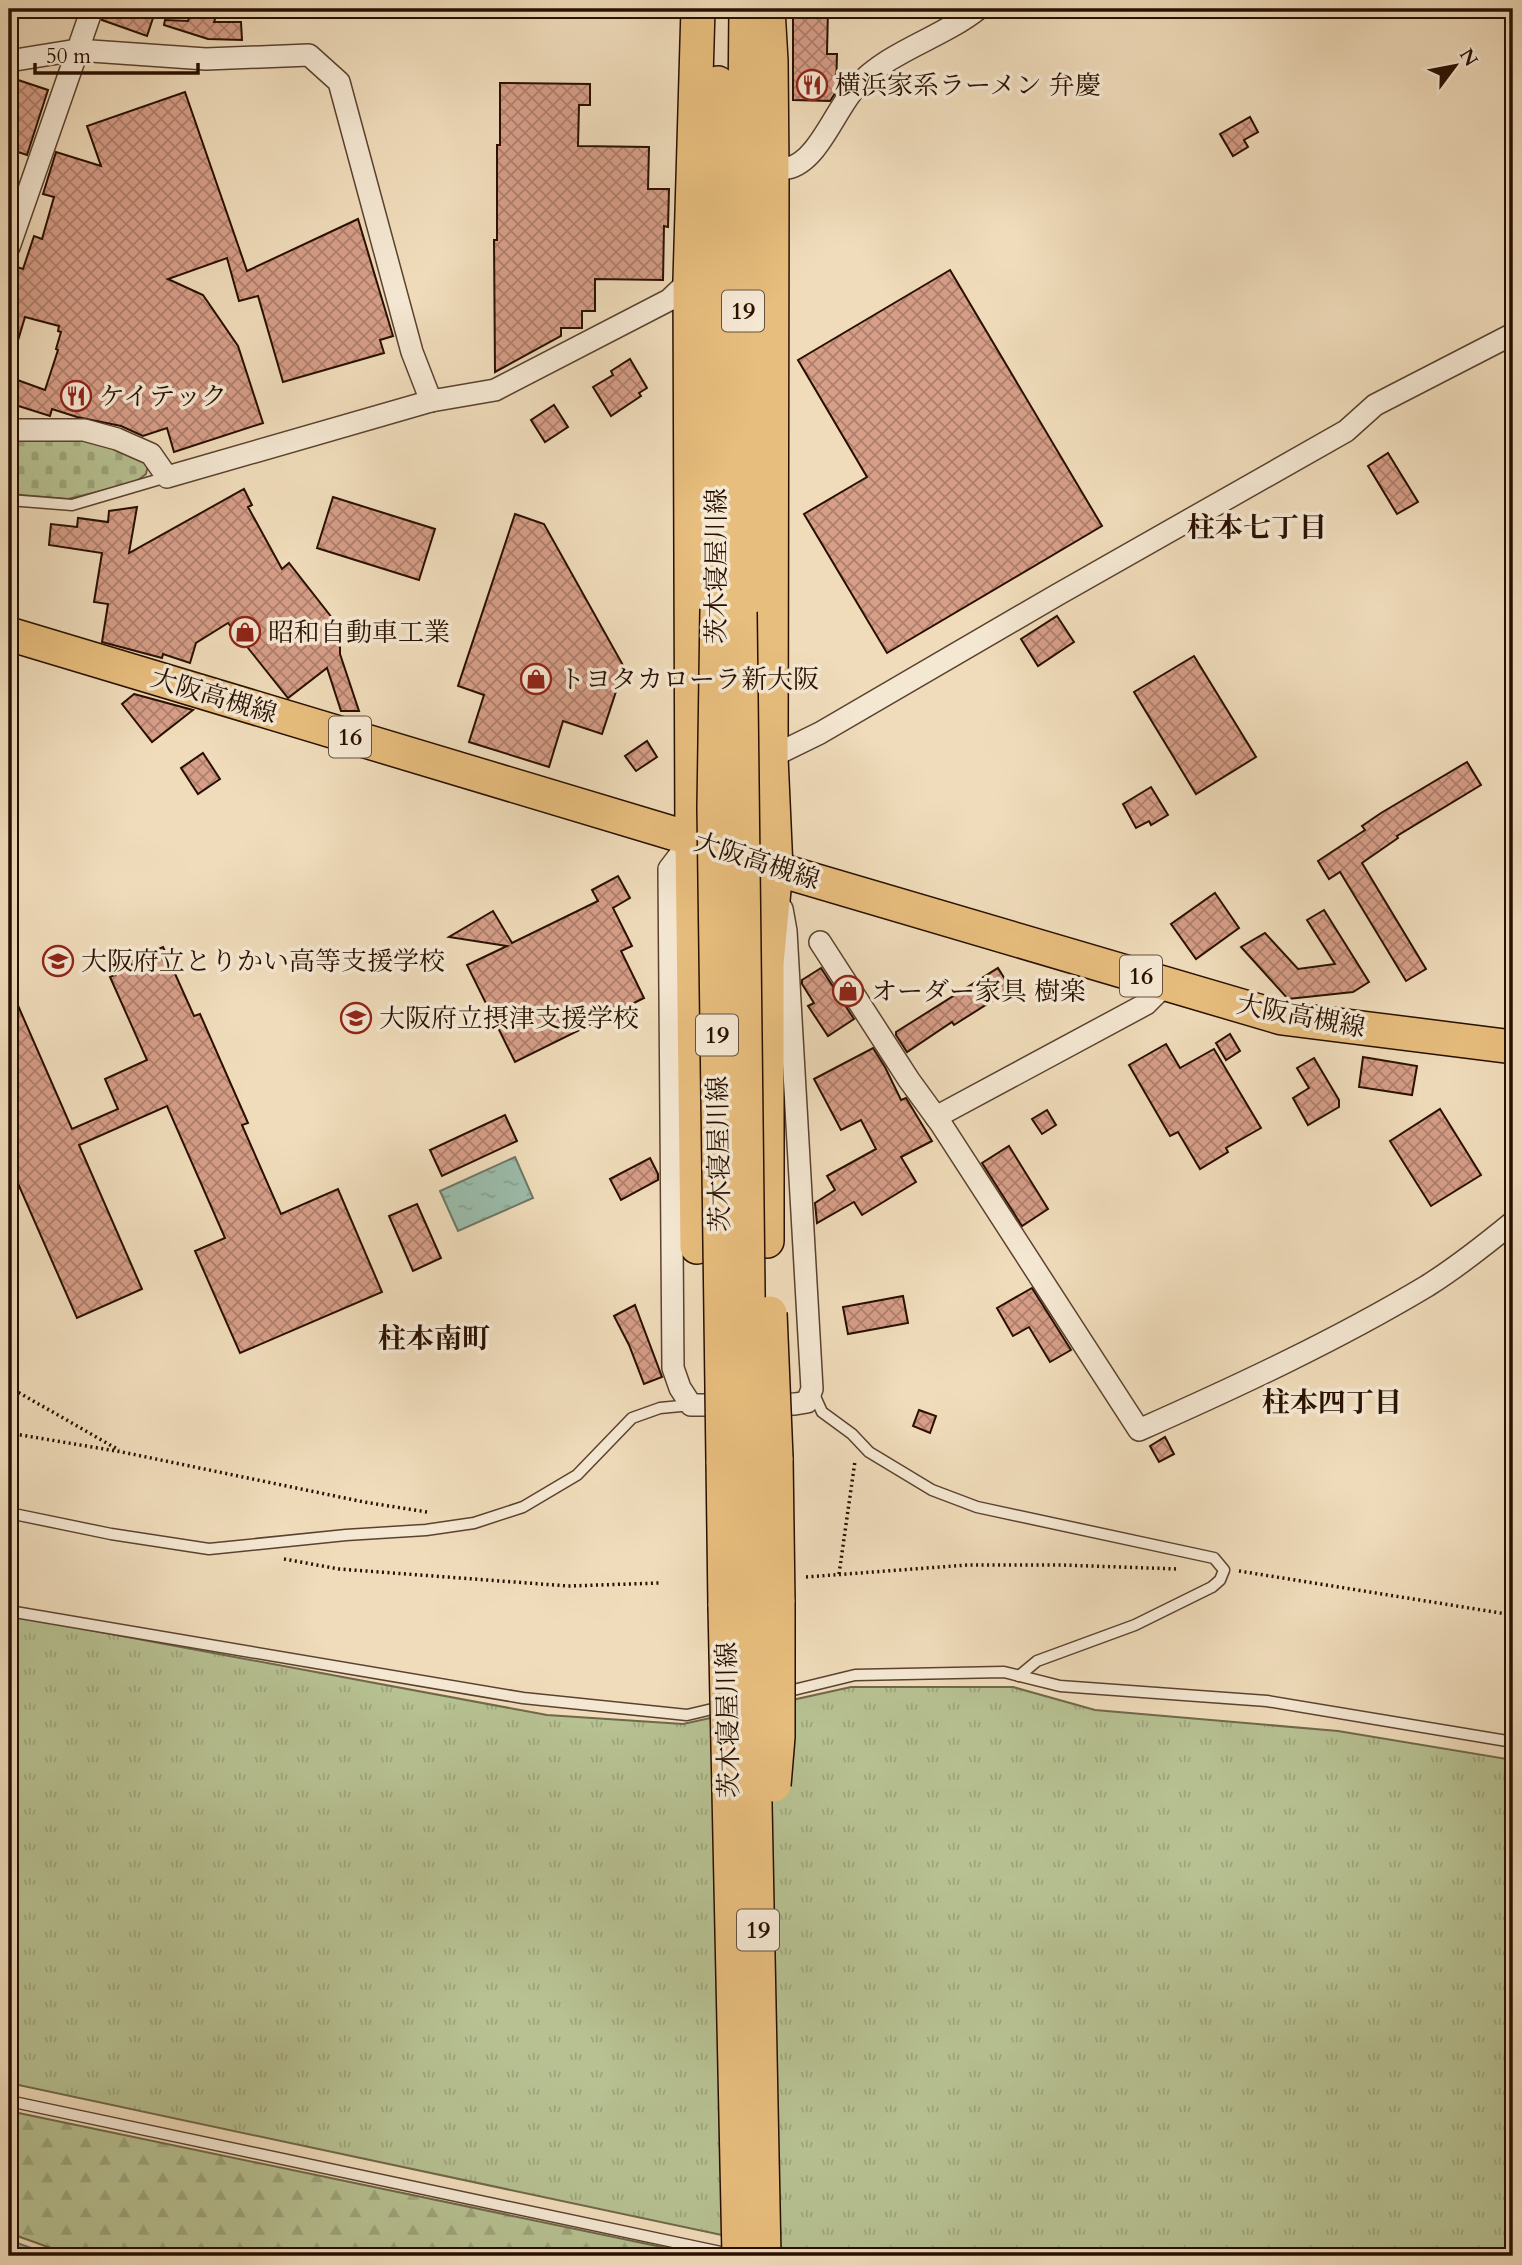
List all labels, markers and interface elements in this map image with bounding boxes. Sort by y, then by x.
scale bar [35,32,198,76]
north arrow [1420,32,1490,102]
text: 50 m [46,42,91,71]
text: N [1453,44,1484,72]
restaurant icon: 横浜家系ラーメン 弁慶 [795,68,829,102]
place label: 横浜家系ラーメン 弁慶 [835,68,1101,103]
road number: 19 [722,290,764,332]
restaurant icon: ケイテック [59,379,93,413]
place label: ケイテック [99,379,227,414]
street label: 茨木寝屋川線 [699,488,734,644]
district label: 柱本七丁目 [1187,509,1327,547]
shop icon: 昭和自動車工業 [228,615,262,649]
place label: 昭和自動車工業 [268,615,450,650]
street label: 大阪高槻線 [147,660,281,732]
shop icon: トヨタカローラ新大阪 [519,662,553,696]
place label: トヨタカローラ新大阪 [559,662,819,697]
road number: 16 [329,716,371,758]
street label: 大阪高槻線 [690,824,824,898]
school or university icon: 大阪府立とりかい高等支援学校 [41,944,75,978]
place label: 大阪府立とりかい高等支援学校 [81,944,445,979]
road number: 16 [1120,956,1162,996]
shop icon: オーダー家具 樹楽 [831,974,865,1008]
place label: オーダー家具 樹楽 [871,974,1086,1009]
street label: 大阪高槻線 [1234,986,1368,1046]
school or university icon: 大阪府立摂津支援学校 [339,1001,373,1035]
place label: 大阪府立摂津支援学校 [379,1001,639,1036]
road number: 19 [696,1015,738,1056]
street label: 茨木寝屋川線 [700,1076,738,1232]
district label: 柱本南町 [378,1320,490,1358]
district label: 柱本四丁目 [1262,1384,1402,1422]
street label: 茨木寝屋川線 [709,1642,747,1798]
road number: 19 [737,1910,779,1951]

